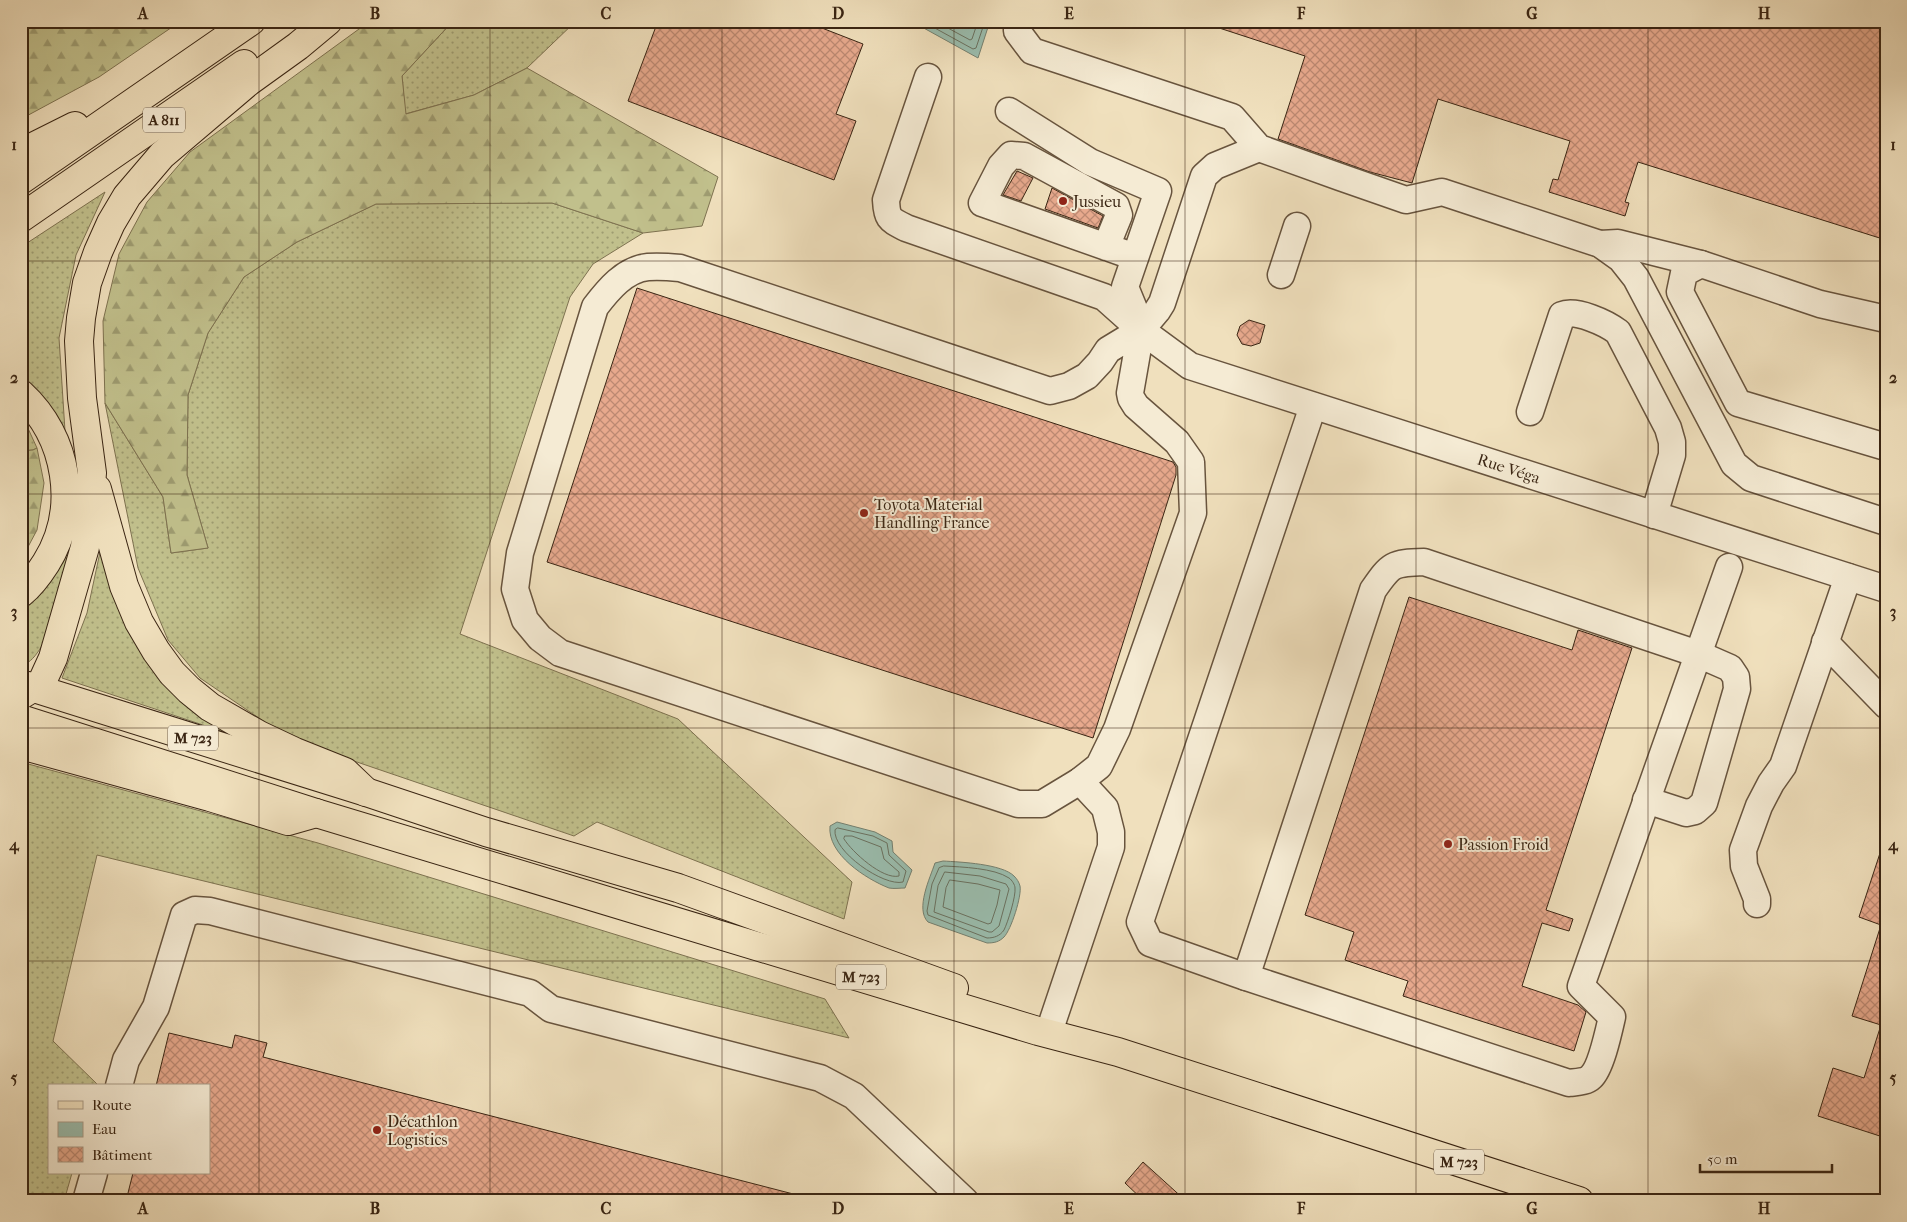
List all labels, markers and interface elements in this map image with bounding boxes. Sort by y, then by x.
text: A [137,4,149,23]
text: B [370,4,380,23]
text: C [601,4,612,23]
text: D [832,4,844,23]
text: E [1064,4,1074,23]
text: F [1296,4,1306,23]
text: G [1526,4,1538,23]
text: H [1758,4,1771,23]
road number: A 811 [143,108,185,132]
text: 1 [11,135,17,154]
text: 1 [1890,135,1896,154]
place label: Jussieu [1071,192,1121,211]
marker: Jussieu [1057,195,1069,207]
text: 2 [10,368,18,387]
text: 2 [1889,368,1897,387]
street label: Rue Véga [1475,449,1543,488]
place label: Toyota Material Handling France [874,495,989,532]
marker: Toyota Material Handling France [858,507,870,519]
text: 3 [11,602,17,622]
text: 3 [1890,602,1896,622]
road number: M 723 [168,726,218,750]
text: 4 [8,835,20,855]
place label: Passion Froid [1458,835,1549,854]
text: 4 [1887,835,1899,855]
marker: Passion Froid [1442,838,1454,850]
road number: M 723 [836,964,886,990]
text: 5 [11,1068,18,1087]
text: 5 [1890,1068,1897,1087]
legend [48,1084,210,1174]
text: Route [92,1096,132,1114]
place label: Décathlon Logistics [387,1112,459,1149]
text: Eau [92,1120,117,1138]
marker: Décathlon Logistics [371,1124,383,1136]
scale bar [1700,1142,1832,1174]
text: Bâtiment [92,1146,153,1164]
road number: M 723 [1434,1150,1484,1174]
text: 50 m [1707,1150,1738,1168]
text: A [137,1199,149,1218]
text: B [370,1199,380,1218]
text: C [601,1199,612,1218]
text: D [832,1199,844,1218]
text: E [1064,1199,1074,1218]
text: F [1296,1199,1306,1218]
text: G [1526,1199,1538,1218]
text: H [1758,1199,1771,1218]

